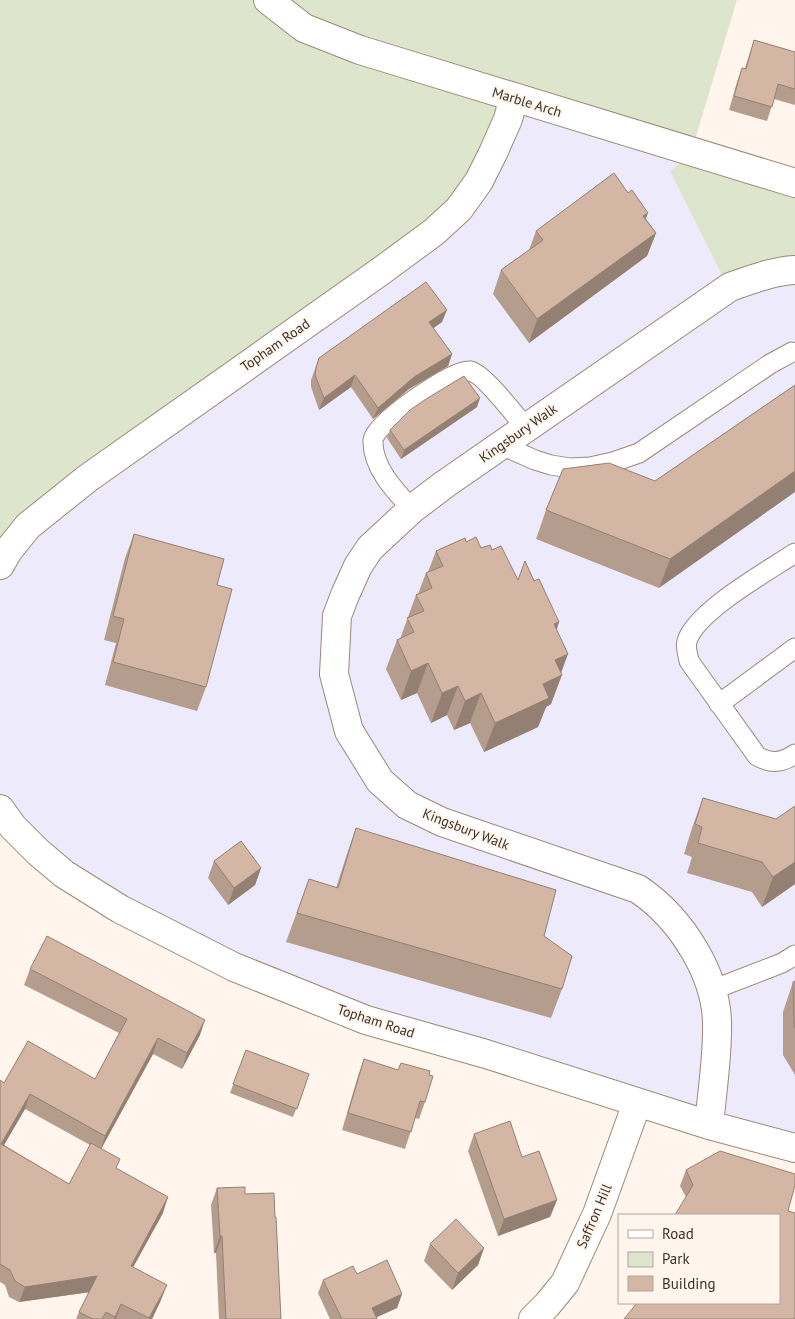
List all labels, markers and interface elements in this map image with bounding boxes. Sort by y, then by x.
street label: Marble Arch [490,83,564,121]
street label: Topham Road [237,315,313,375]
street label: Kingsbury Walk [475,399,561,467]
street label: Kingsbury Walk [420,804,512,854]
street label: Topham Road [335,1000,417,1042]
street label: Saffron Hill [572,1181,616,1251]
legend [618,1214,780,1304]
text: Road [662,1224,694,1243]
text: Park [662,1249,690,1268]
text: Building [662,1274,716,1293]

